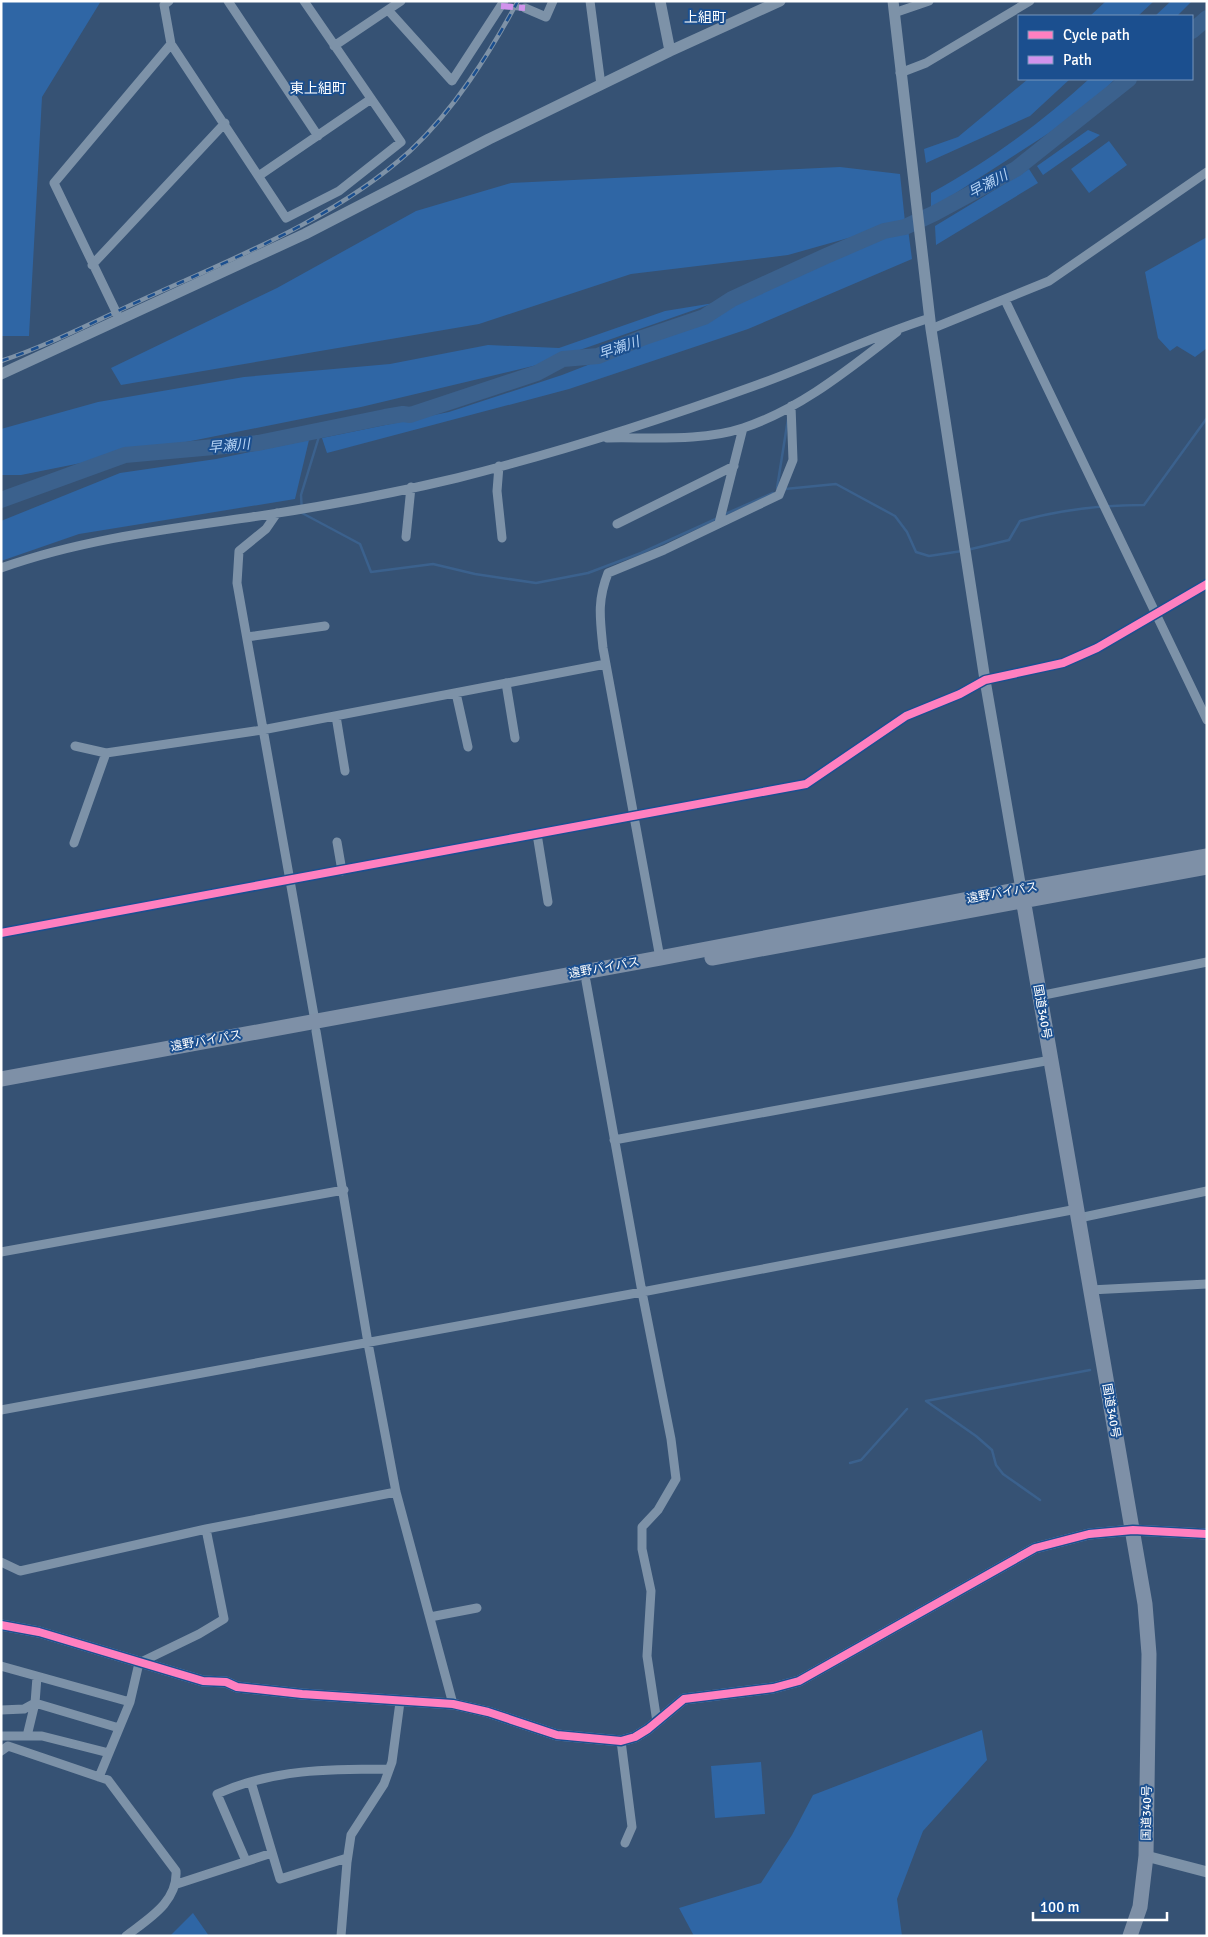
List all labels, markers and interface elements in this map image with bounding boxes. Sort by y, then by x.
district label: 上組町 [684,9,726,26]
legend [1018,15,1193,80]
text: Cycle path [1063,26,1130,44]
text: Path [1063,51,1092,69]
district label: 東上組町 [290,80,346,97]
water label: 早瀬川 [965,166,1012,201]
water label: 早瀬川 [596,332,644,363]
water label: 早瀬川 [207,436,253,456]
street label: 遠野バイパス [965,879,1039,907]
street label: 遠野バイパス [567,954,641,982]
street label: 国道340号 [1030,983,1054,1041]
street label: 遠野バイパス [169,1027,243,1055]
street label: 国道340号 [1099,1382,1123,1440]
street label: 国道340号 [1139,1785,1155,1841]
scale bar [1033,1890,1167,1922]
text: 100 m [1040,1898,1080,1916]

